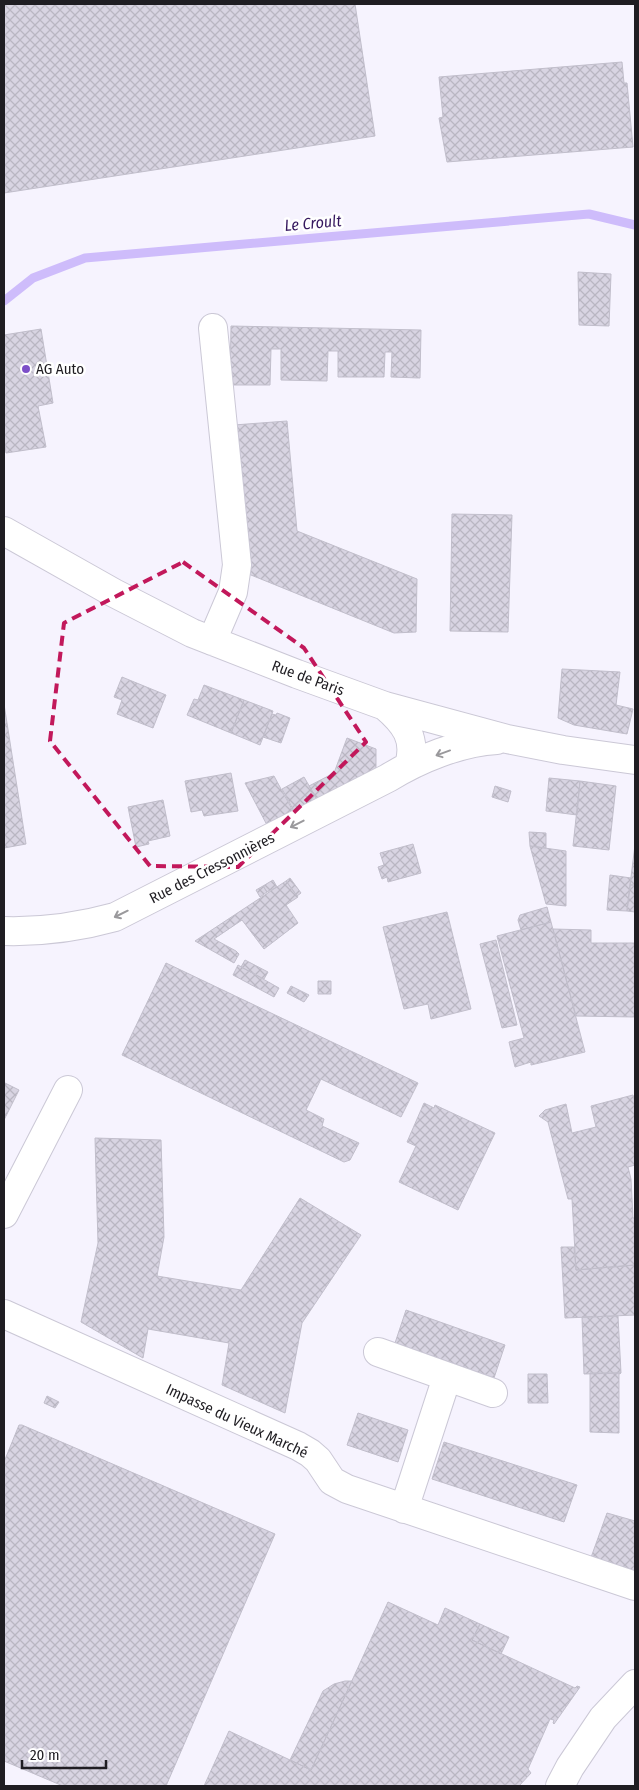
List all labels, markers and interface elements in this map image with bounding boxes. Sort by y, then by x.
water label: Le Croult [284,211,343,235]
place label: AG Auto [36,360,84,378]
marker: AG Auto [20,363,32,375]
street label: Rue de Paris [269,657,347,699]
one-way arrow [435,749,451,758]
one-way arrow [290,820,305,829]
street label: Rue des Cressonnières [146,829,278,907]
one-way arrow [114,910,129,919]
street label: Impasse du Vieux Marché [163,1380,311,1462]
scale bar [22,1738,106,1770]
text: 20 m [30,1746,60,1764]

